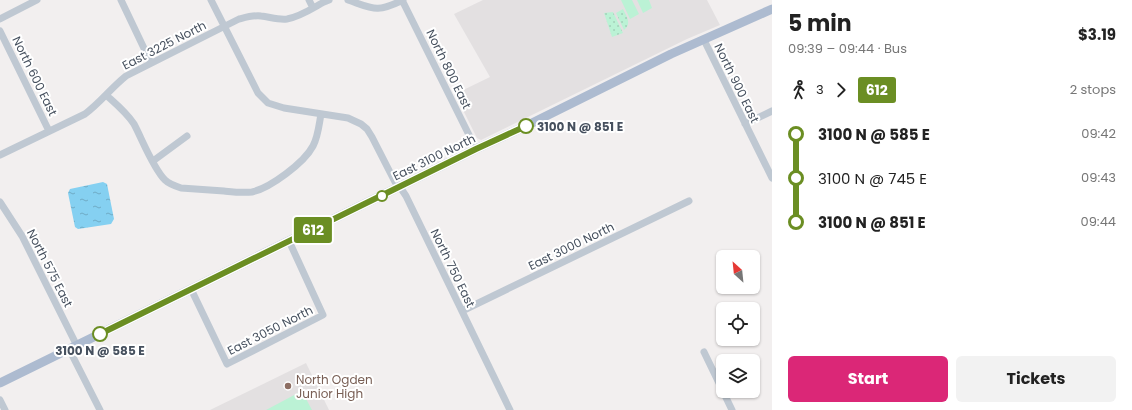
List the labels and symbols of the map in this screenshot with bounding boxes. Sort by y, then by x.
street label: East 3225 North [119,16,209,74]
street label: North 800 East [422,26,476,112]
street label: North 600 East [8,33,62,119]
street label: North 900 East [710,40,764,126]
marker: 3100 N @ 851 E [518,118,534,134]
place label: 3100 N @ 851 E [537,118,623,135]
street label: East 3100 North [390,130,478,184]
unlabelled marker [376,190,388,202]
line badge: 612 [290,217,336,243]
street label: East 3000 North [525,218,617,274]
street label: North 575 East [23,226,77,310]
street label: North 750 East [427,226,479,310]
north arrow [716,250,760,294]
street label: East 3050 North [224,301,316,359]
marker: 3100 N @ 585 E [92,326,108,342]
place label: 3100 N @ 585 E [55,342,145,359]
place label: North Ogden Junior High [296,371,373,402]
marker: North Ogden Junior High [283,381,293,391]

